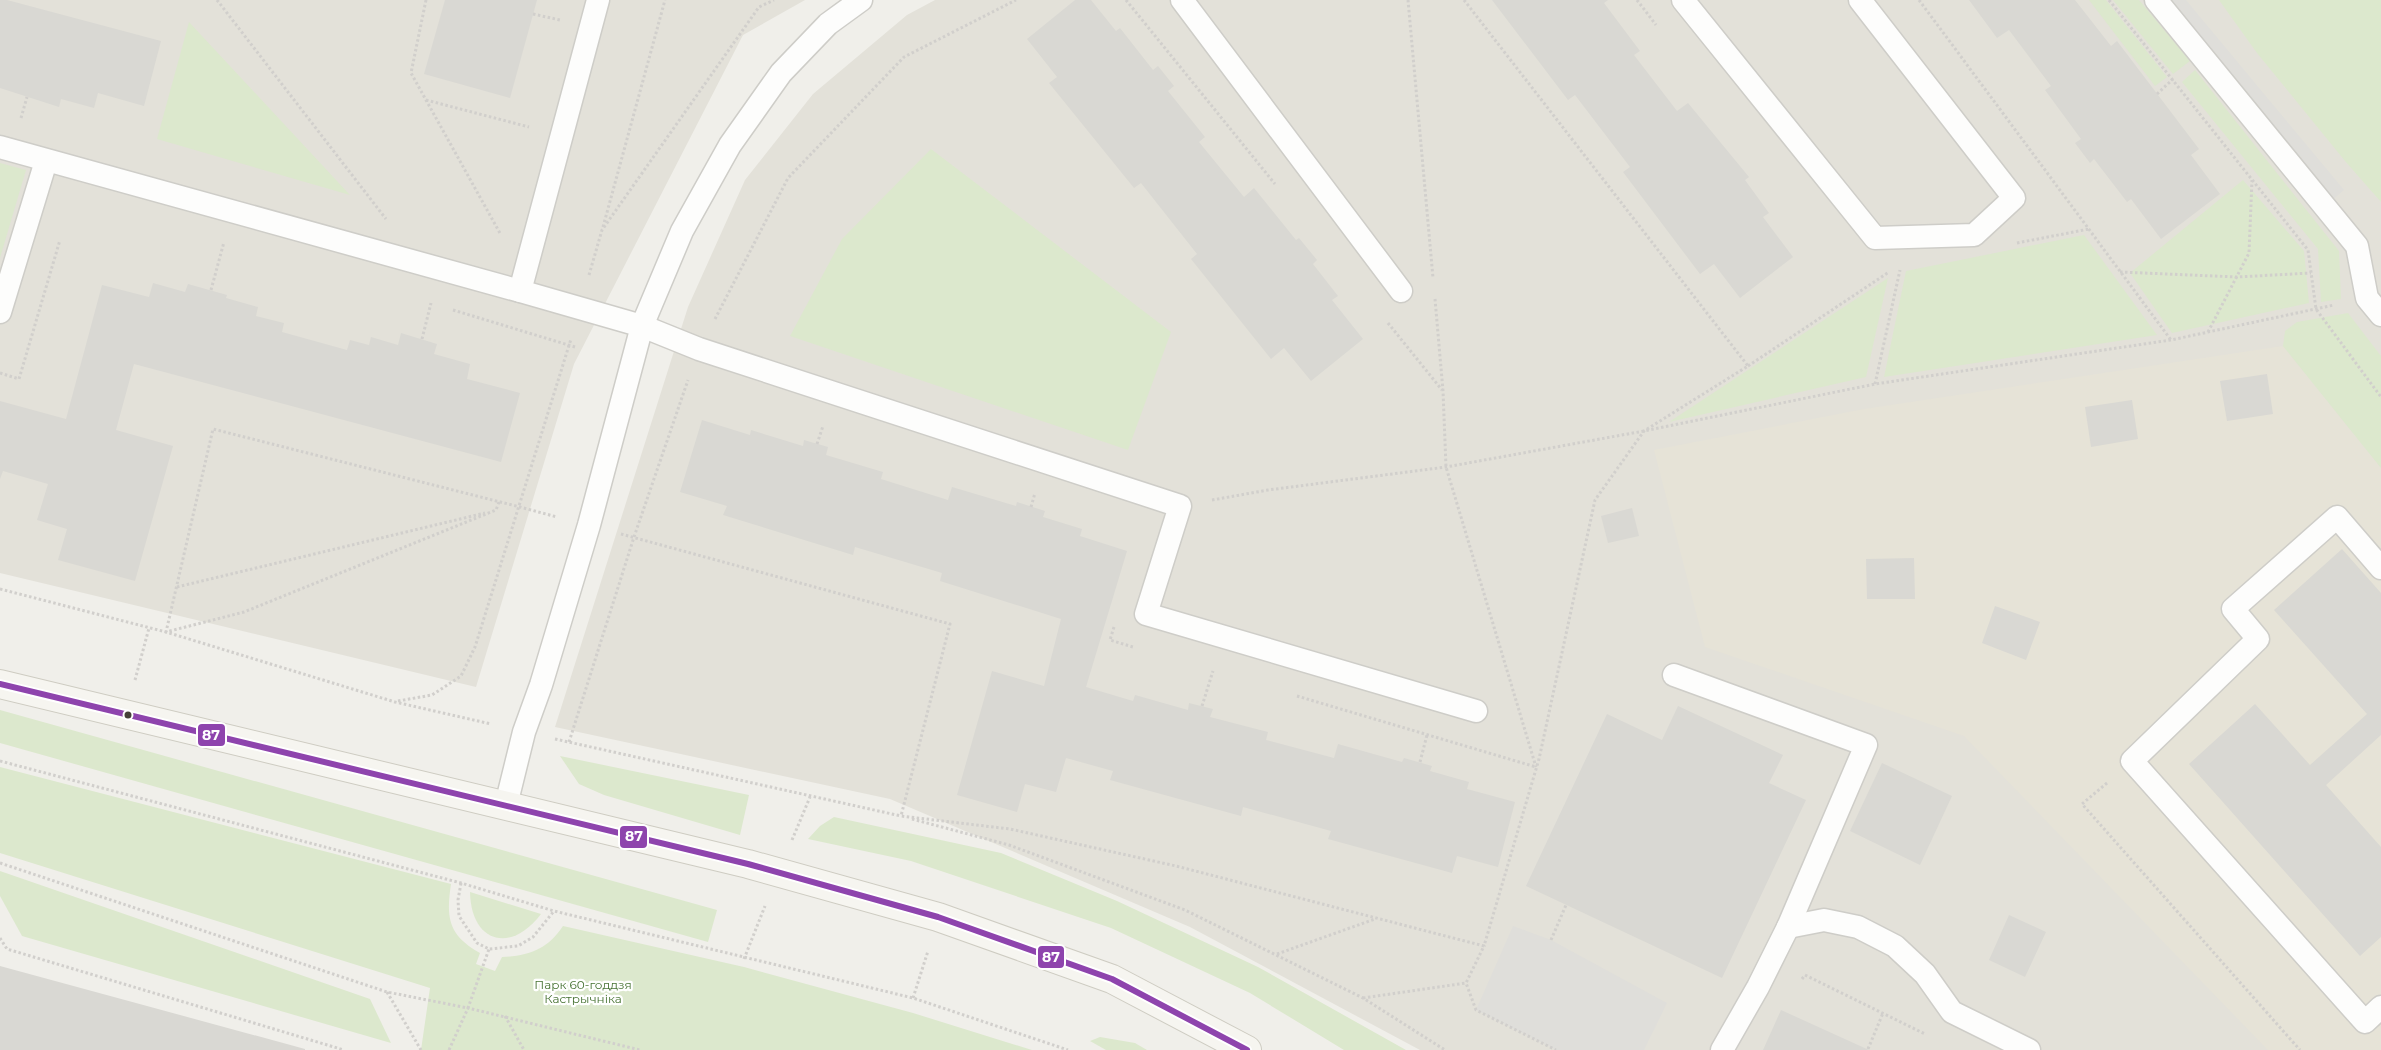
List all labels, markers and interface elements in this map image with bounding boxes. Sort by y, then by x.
unlabelled marker [123,710,133,720]
line badge: 87 [197,723,226,747]
text: 87 [202,726,220,744]
line badge: 87 [619,825,648,849]
text: 87 [625,827,643,845]
line badge: 87 [1037,945,1065,969]
text: 87 [1042,948,1060,966]
park label: Парк 60-годдзя Кастрычніка [534,977,632,1006]

